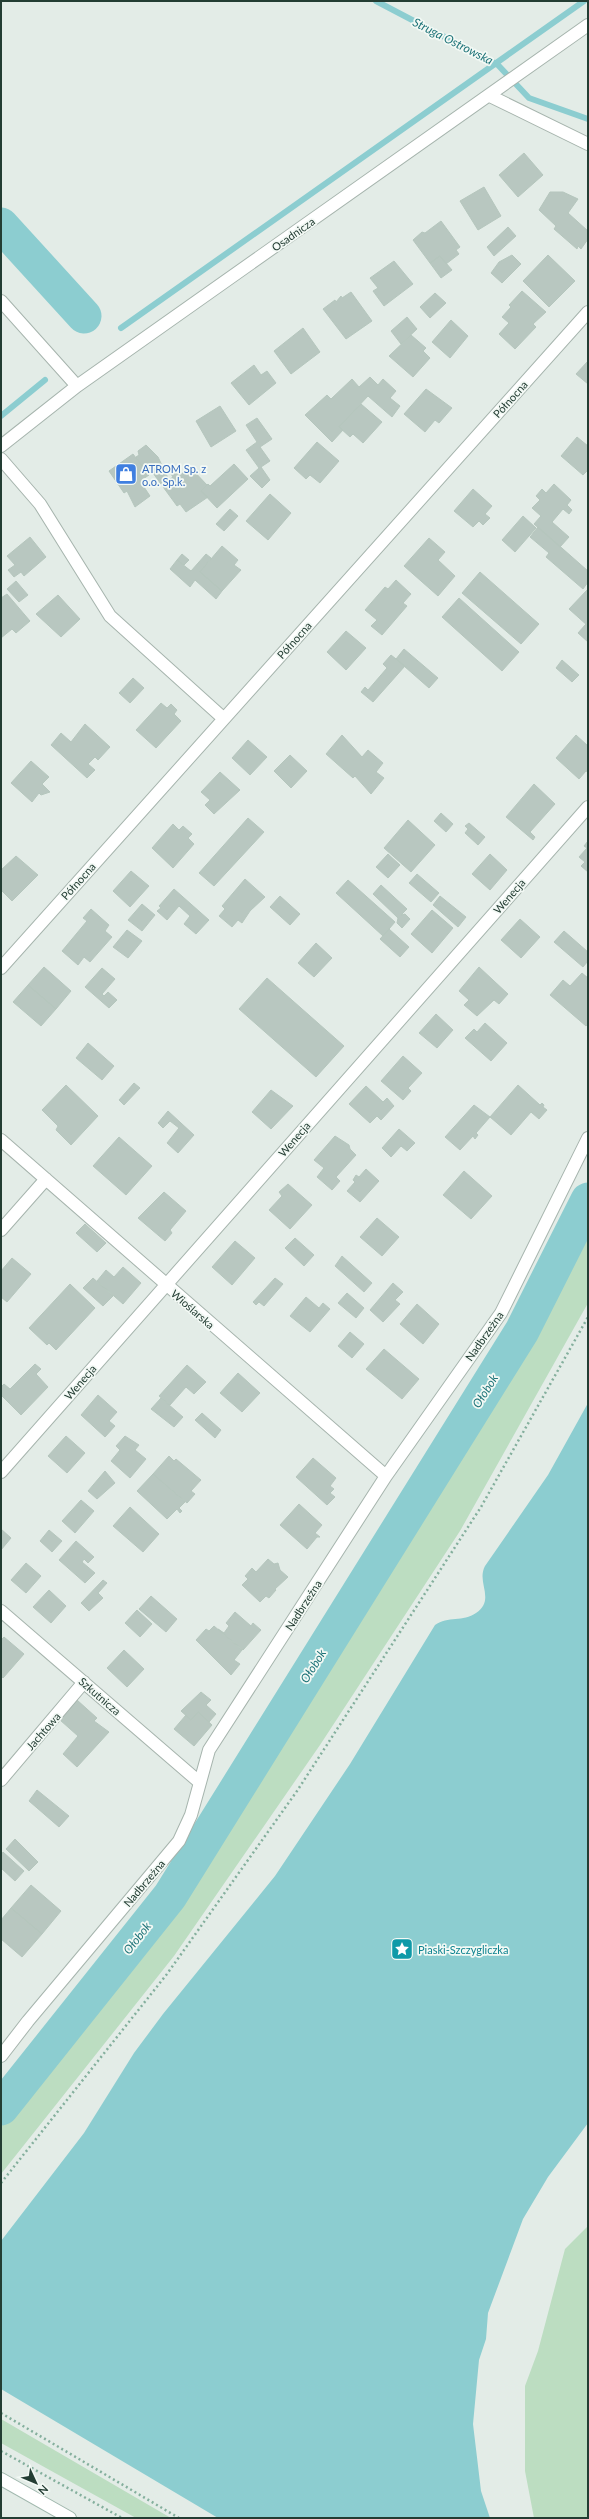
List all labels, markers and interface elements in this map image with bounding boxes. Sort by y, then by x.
water label: Struga Ostrowska [410,14,496,68]
street label: Osadnicza [269,214,317,254]
street label: Północna [490,378,530,420]
shop icon: ATROM Sp. z o.o. Sp.k. [113,461,139,487]
place label: ATROM Sp. z o.o. Sp.k. [142,462,206,488]
street label: Północna [274,619,314,661]
street label: Północna [58,860,98,902]
street label: Wenecja [490,876,528,916]
street label: Wenecja [275,1119,313,1159]
street label: Wioślarska [169,1287,217,1331]
street label: Nadbrzeżna [462,1309,506,1363]
street label: Wenecja [61,1362,99,1402]
water label: Ołobok [469,1371,501,1411]
street label: Nadbrzeżna [282,1577,324,1633]
water label: Ołobok [297,1646,329,1686]
street label: Szkutnicza [77,1674,123,1718]
street label: Jachtowa [23,1710,63,1752]
street label: Nadbrzeżna [121,1857,167,1909]
water label: Ołobok [120,1919,154,1957]
place icon: Piaski-Szczygliczka [389,1936,415,1962]
place label: Piaski-Szczygliczka [418,1943,508,1956]
north arrow [16,2463,56,2503]
text: N [36,2483,51,2498]

